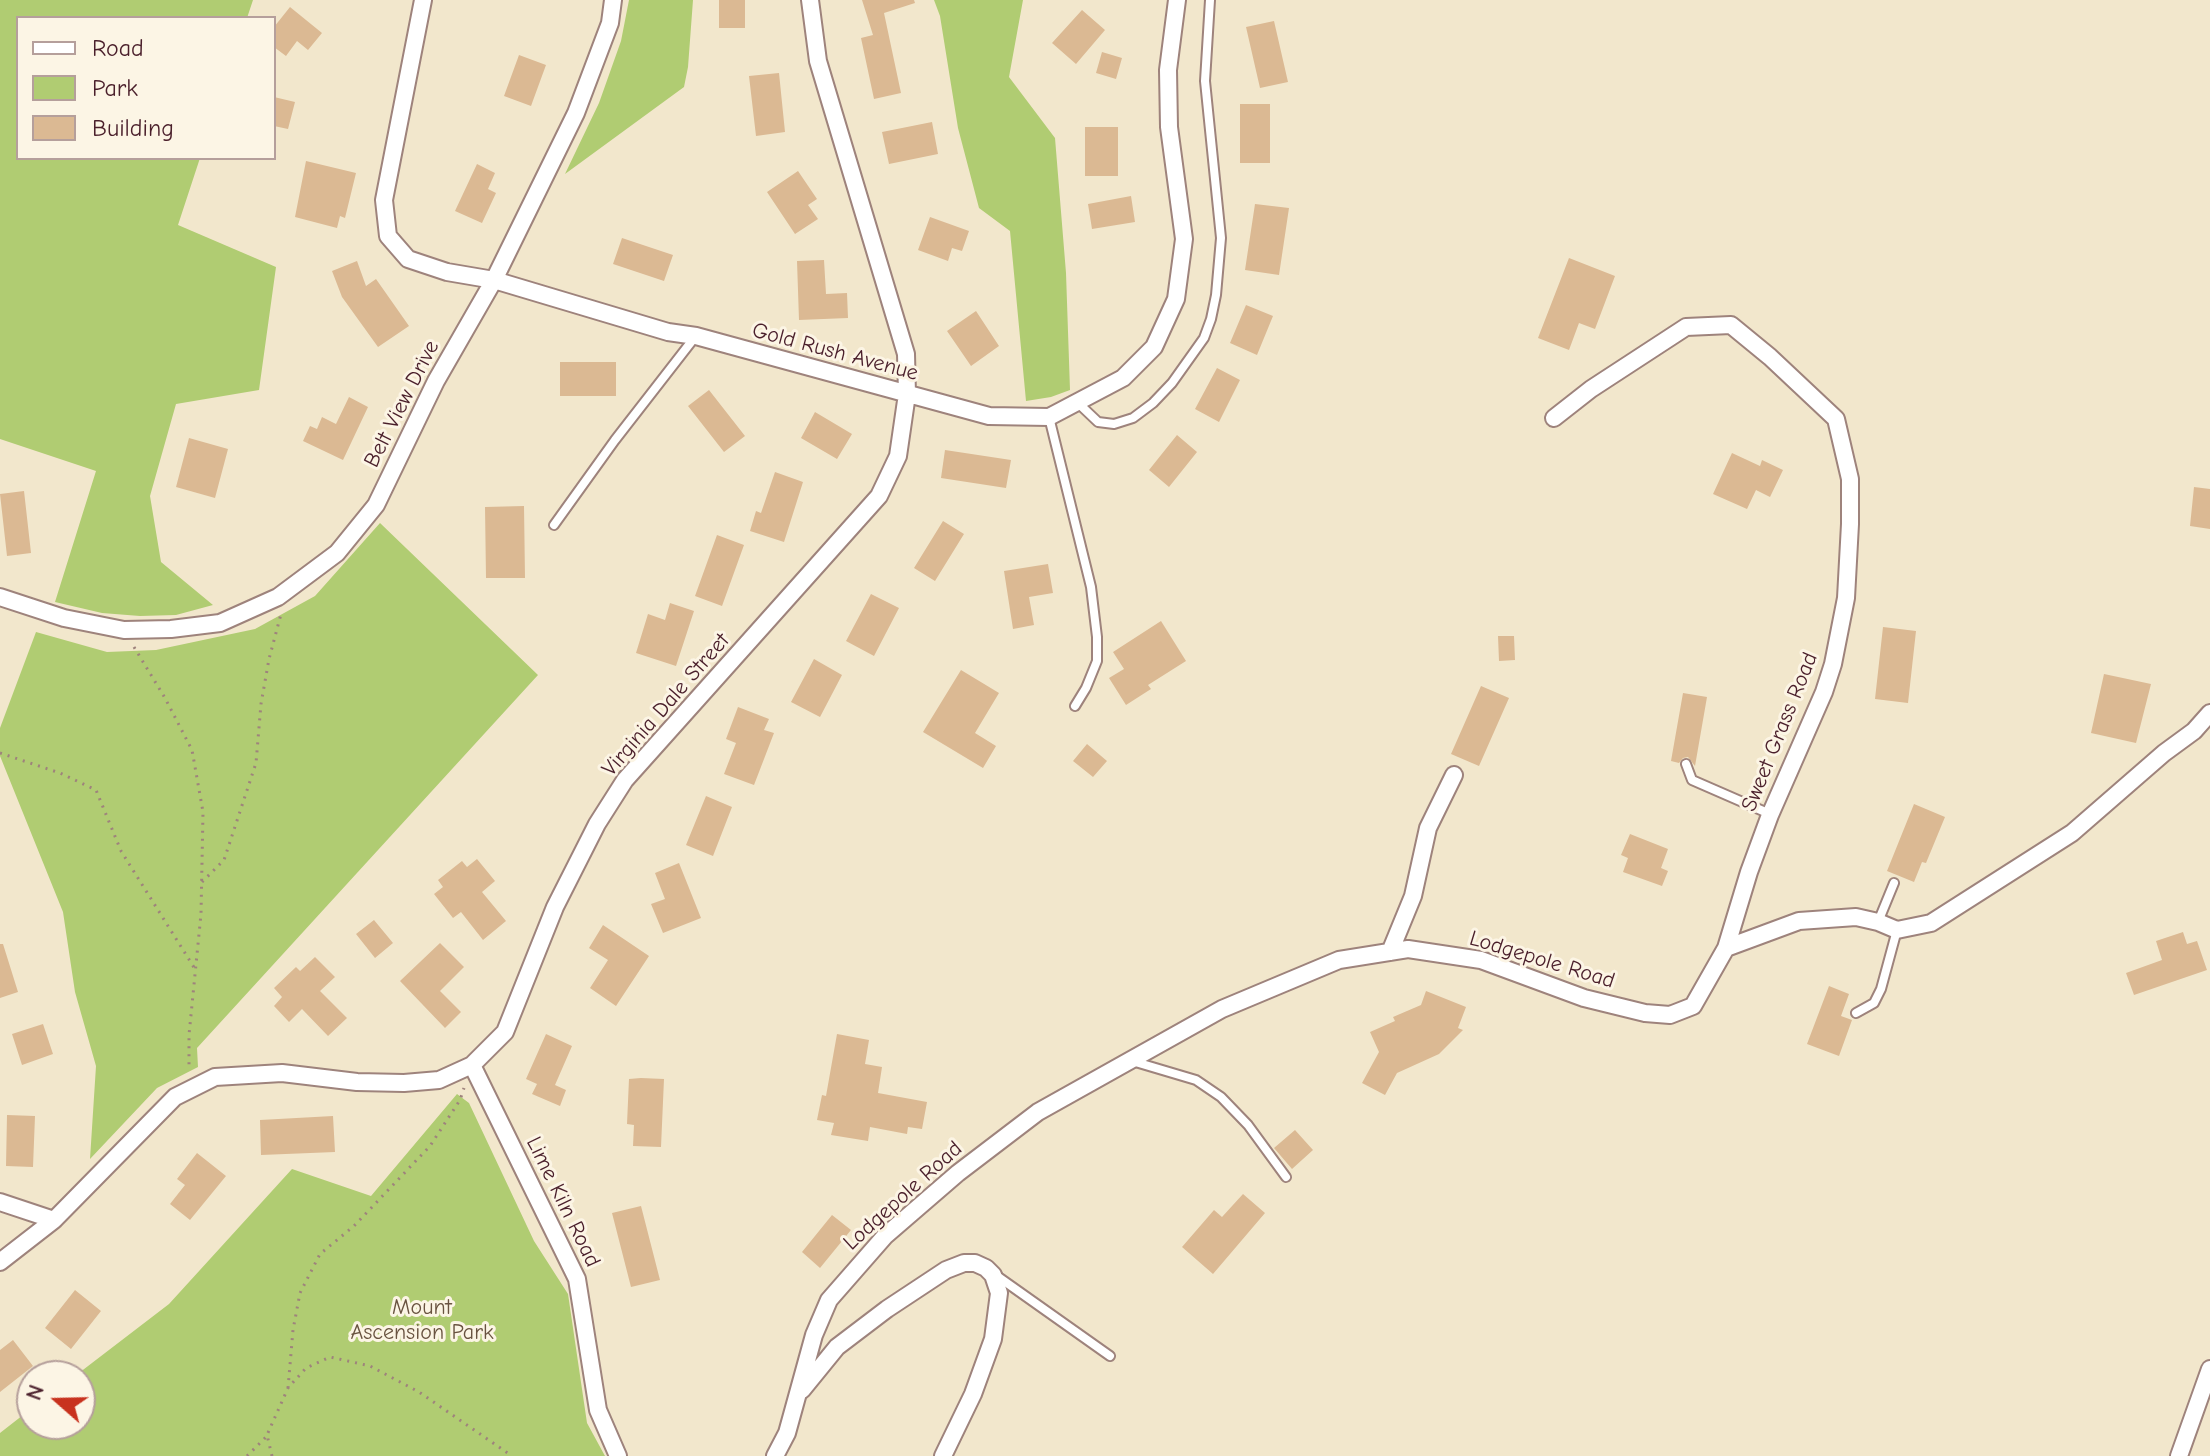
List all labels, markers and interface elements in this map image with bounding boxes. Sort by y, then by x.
legend [16,16,276,160]
text: Road [92,34,144,62]
text: Park [92,74,138,102]
text: Building [92,114,174,142]
street label: Gold Rush Avenue [749,317,921,387]
street label: Belt View Drive [359,336,445,472]
street label: Virginia Dale Street [597,628,735,782]
street label: Sweet Grass Road [1736,649,1824,815]
street label: Lodgepole Road [1466,925,1618,995]
street label: Lime Kiln Road [520,1133,606,1271]
street label: Lodgepole Road [838,1136,968,1256]
park label: Mount Ascension Park [350,1295,494,1346]
north arrow [16,1360,96,1440]
text: N [21,1381,50,1404]

